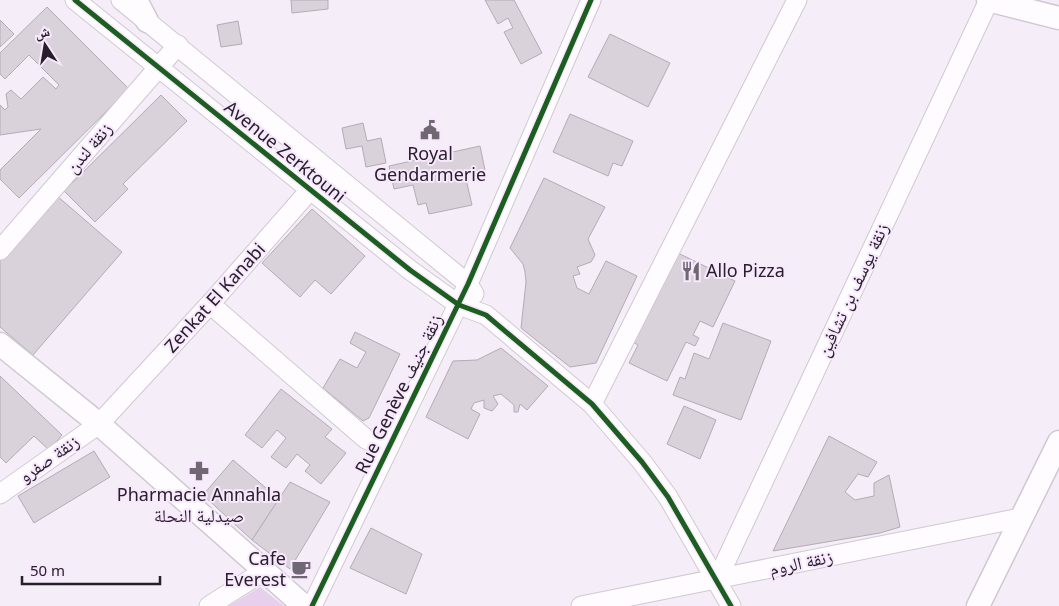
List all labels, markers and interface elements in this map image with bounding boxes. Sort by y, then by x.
north arrow [20,20,70,70]
text: ش [33,21,52,43]
street label: Avenue Zerktouni [220,95,351,208]
street label: زنقة لندن [60,117,117,178]
public building icon: Royal Gendarmerie [419,119,441,141]
place label: Royal Gendarmerie [374,141,486,186]
street label: زنقة يوسف بن تشافين [811,219,894,360]
street label: Zenkat El Kanabi [159,237,270,357]
place label: Allo Pizza [706,258,785,282]
restaurant icon: Allo Pizza [680,260,702,282]
street label: Rue Genève زنقة جنيف [349,310,447,477]
street label: زنقة صفرو [13,429,83,488]
pharmacy icon: Pharmacie Annahla صيدلية النحلة [188,460,210,482]
place label: Pharmacie Annahla صيدلية النحلة [117,482,281,527]
street label: زنقة الروم [767,544,835,581]
place label: Cafe Everest [224,546,286,591]
scale bar [22,554,160,586]
cafe icon: Cafe Everest [290,558,312,580]
text: 50 m [30,560,65,580]

